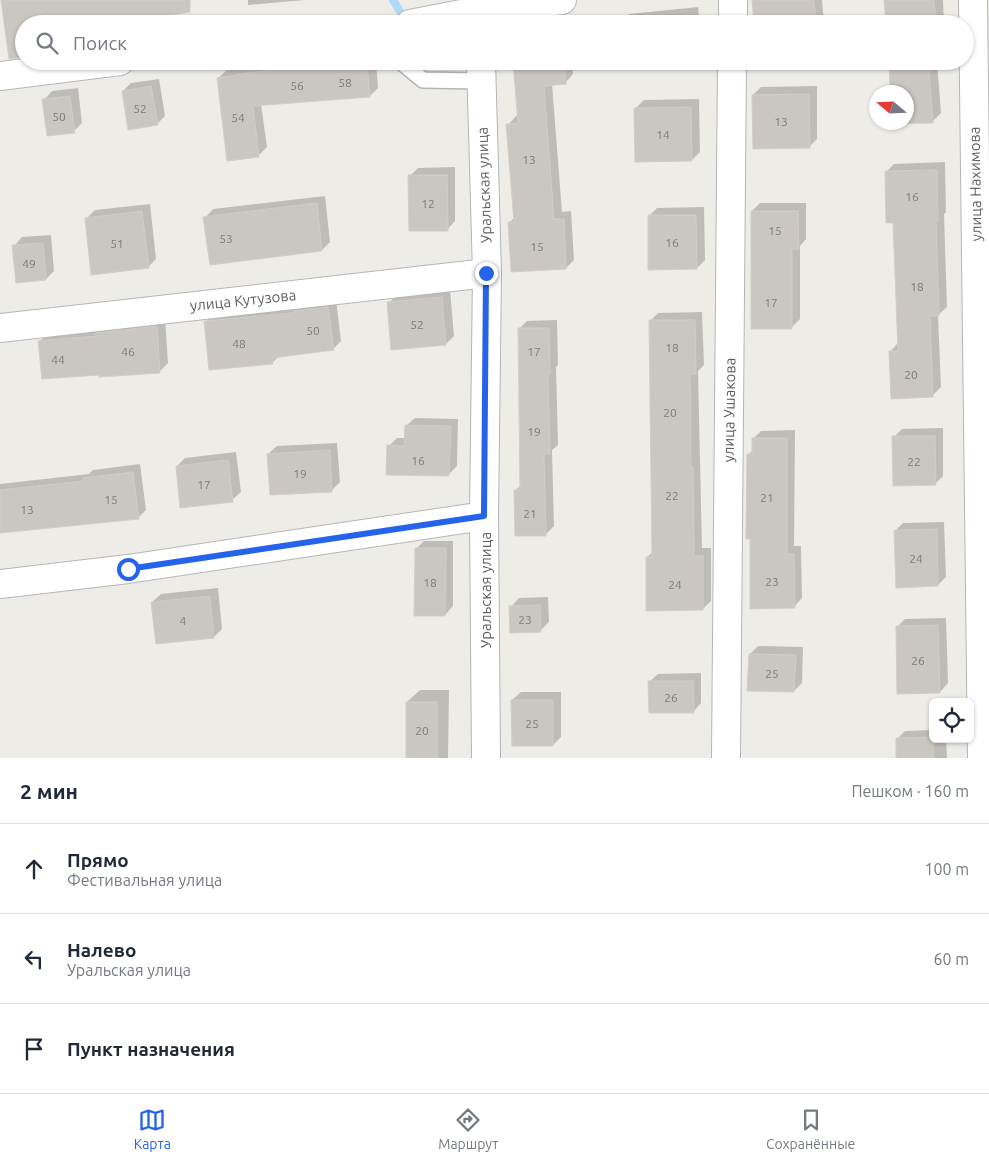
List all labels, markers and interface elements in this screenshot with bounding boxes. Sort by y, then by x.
search box [15,15,974,70]
icon: search [33,29,61,57]
text: Поиск [73,32,127,54]
house number: 58 [338,76,352,89]
house number: 56 [290,79,304,92]
north arrow [869,85,914,130]
house number: 52 [133,102,147,115]
house number: 50 [52,110,66,123]
house number: 54 [231,111,245,124]
house number: 13 [774,115,788,128]
street label: улица Нахимова [965,126,985,242]
street label: Уральская улица [473,127,495,243]
house number: 14 [656,128,670,141]
house number: 13 [522,153,536,166]
house number: 16 [905,190,919,203]
house number: 12 [421,197,435,210]
house number: 15 [768,224,782,237]
house number: 53 [219,232,233,245]
house number: 16 [665,236,679,249]
house number: 51 [110,237,124,250]
house number: 15 [530,240,544,253]
house number: 49 [22,257,36,270]
route end [475,262,498,285]
house number: 18 [910,280,924,293]
street label: улица Кутузова [189,286,297,314]
house number: 17 [764,296,778,309]
house number: 52 [410,318,424,331]
house number: 50 [306,324,320,337]
house number: 48 [232,337,246,350]
house number: 18 [665,341,679,354]
house number: 46 [121,345,135,358]
house number: 17 [527,345,541,358]
house number: 44 [51,353,65,366]
street label: улица Ушакова [720,357,738,463]
house number: 20 [904,368,918,381]
house number: 20 [663,406,677,419]
house number: 19 [527,425,541,438]
house number: 16 [411,454,425,467]
house number: 22 [907,455,921,468]
house number: 19 [293,467,307,480]
house number: 17 [197,478,211,491]
house number: 22 [665,489,679,502]
house number: 21 [760,491,774,504]
house number: 15 [104,493,118,506]
house number: 13 [20,503,34,516]
house number: 21 [523,507,537,520]
street label: Уральская улица [477,532,494,648]
house number: 24 [909,552,923,565]
route start [117,558,140,581]
house number: 23 [765,575,779,588]
house number: 18 [423,576,437,589]
house number: 24 [668,578,682,591]
house number: 23 [518,613,532,626]
house number: 4 [180,614,187,627]
house number: 26 [911,654,925,667]
house number: 25 [765,667,779,680]
house number: 26 [664,691,678,704]
map controls [929,698,974,743]
button: locate [929,698,974,743]
house number: 25 [525,717,539,730]
house number: 20 [415,724,429,737]
text: 2 мин [20,779,78,803]
text: Пешком · 160 m [851,782,969,800]
text: Прямо [67,849,129,871]
icon: ahead [20,855,48,883]
text: 100 m [924,860,969,878]
text: Фестивальная улица [67,871,222,889]
text: Налево [67,939,136,961]
icon: left [20,945,48,973]
text: 60 m [933,950,969,968]
text: Уральская улица [67,961,191,979]
icon: arrive [20,1035,48,1063]
text: Пункт назначения [67,1038,235,1060]
tab: Карта [134,1106,171,1152]
tab: Маршрут [438,1106,499,1152]
tab: Сохранённые [766,1106,855,1152]

